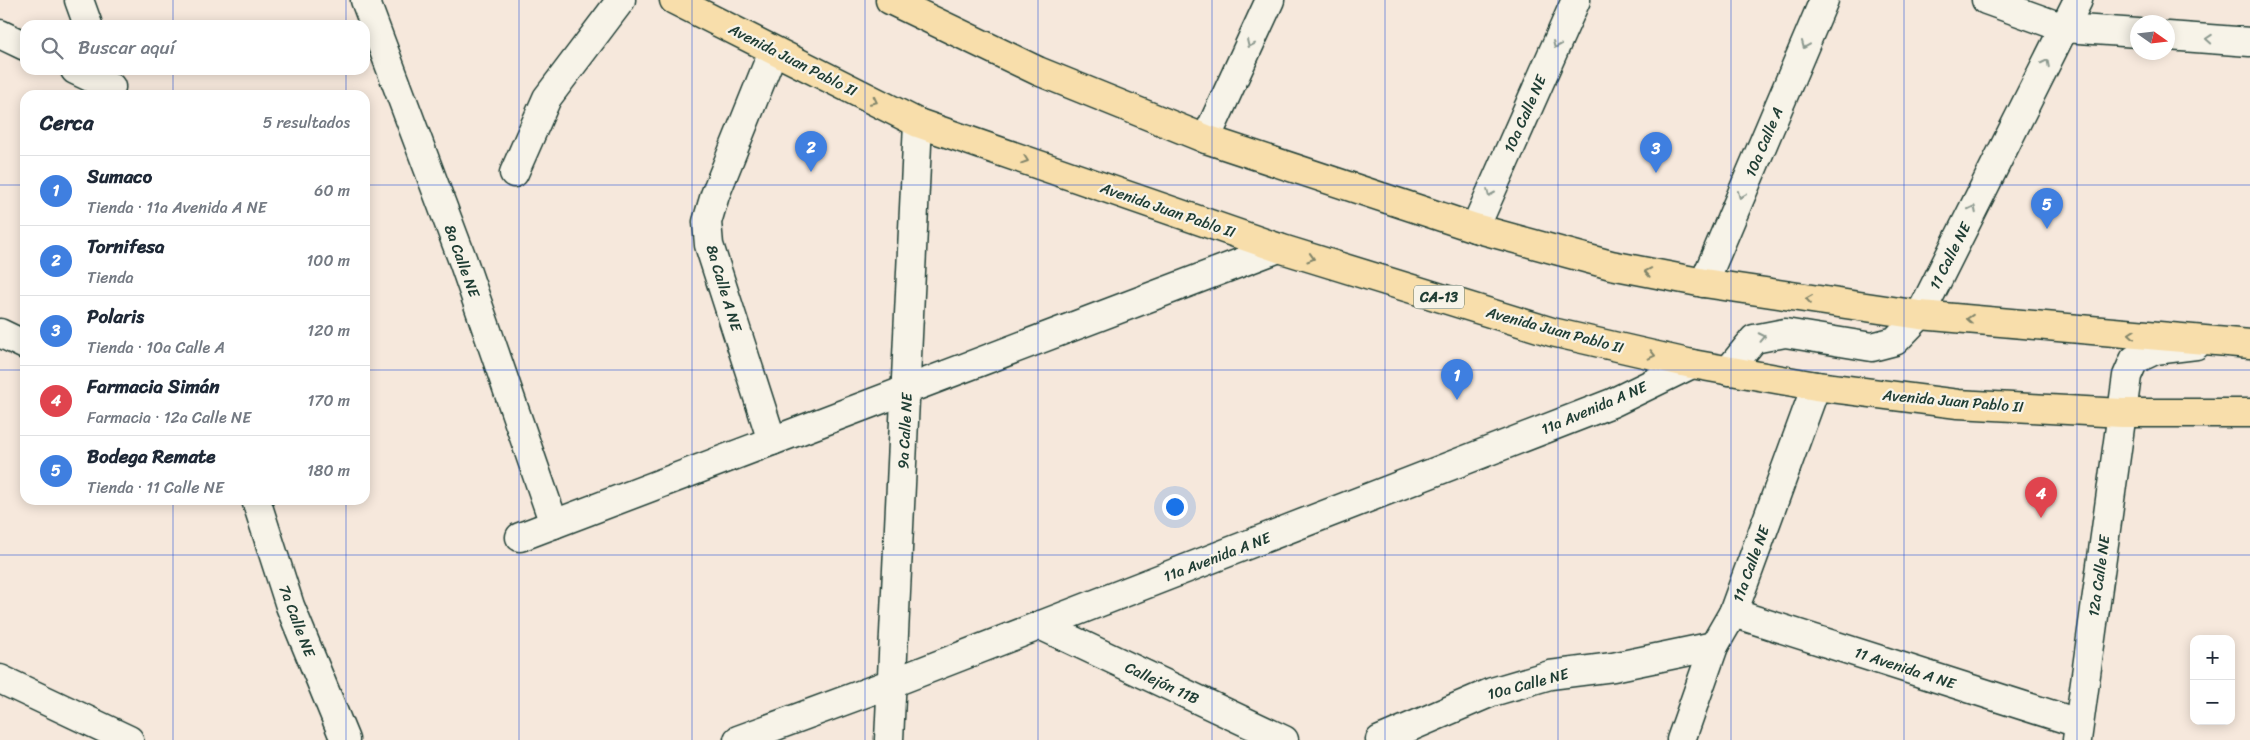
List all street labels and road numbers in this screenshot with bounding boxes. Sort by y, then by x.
street label: Avenida Juan Pablo II [723,16,862,104]
street label: 10a Calle NE [1496,69,1554,157]
street label: 10a Calle A [1738,103,1790,181]
street label: Avenida Juan Pablo II [1096,174,1239,245]
street label: 11 Calle NE [1922,216,1979,294]
street label: 8a Calle NE [437,221,488,303]
street label: 8a Calle A NE [698,241,750,336]
road number: CA-13 [1414,286,1464,308]
street label: Avenida Juan Pablo II [1482,299,1627,361]
street label: 11a Avenida A NE [1537,373,1653,442]
street label: Avenida Juan Pablo II [1880,382,2025,420]
street label: 9a Calle NE [890,391,920,470]
street label: 11a Calle NE [1725,521,1777,606]
street label: 11a Avenida A NE [1160,524,1276,589]
street label: 12a Calle NE [2080,532,2118,618]
street label: 7a Calle NE [271,581,323,662]
street label: 11 Avenida A NE [1851,639,1961,697]
street label: Callejón 11B [1120,654,1204,712]
street label: 10a Calle NE [1485,660,1573,707]

